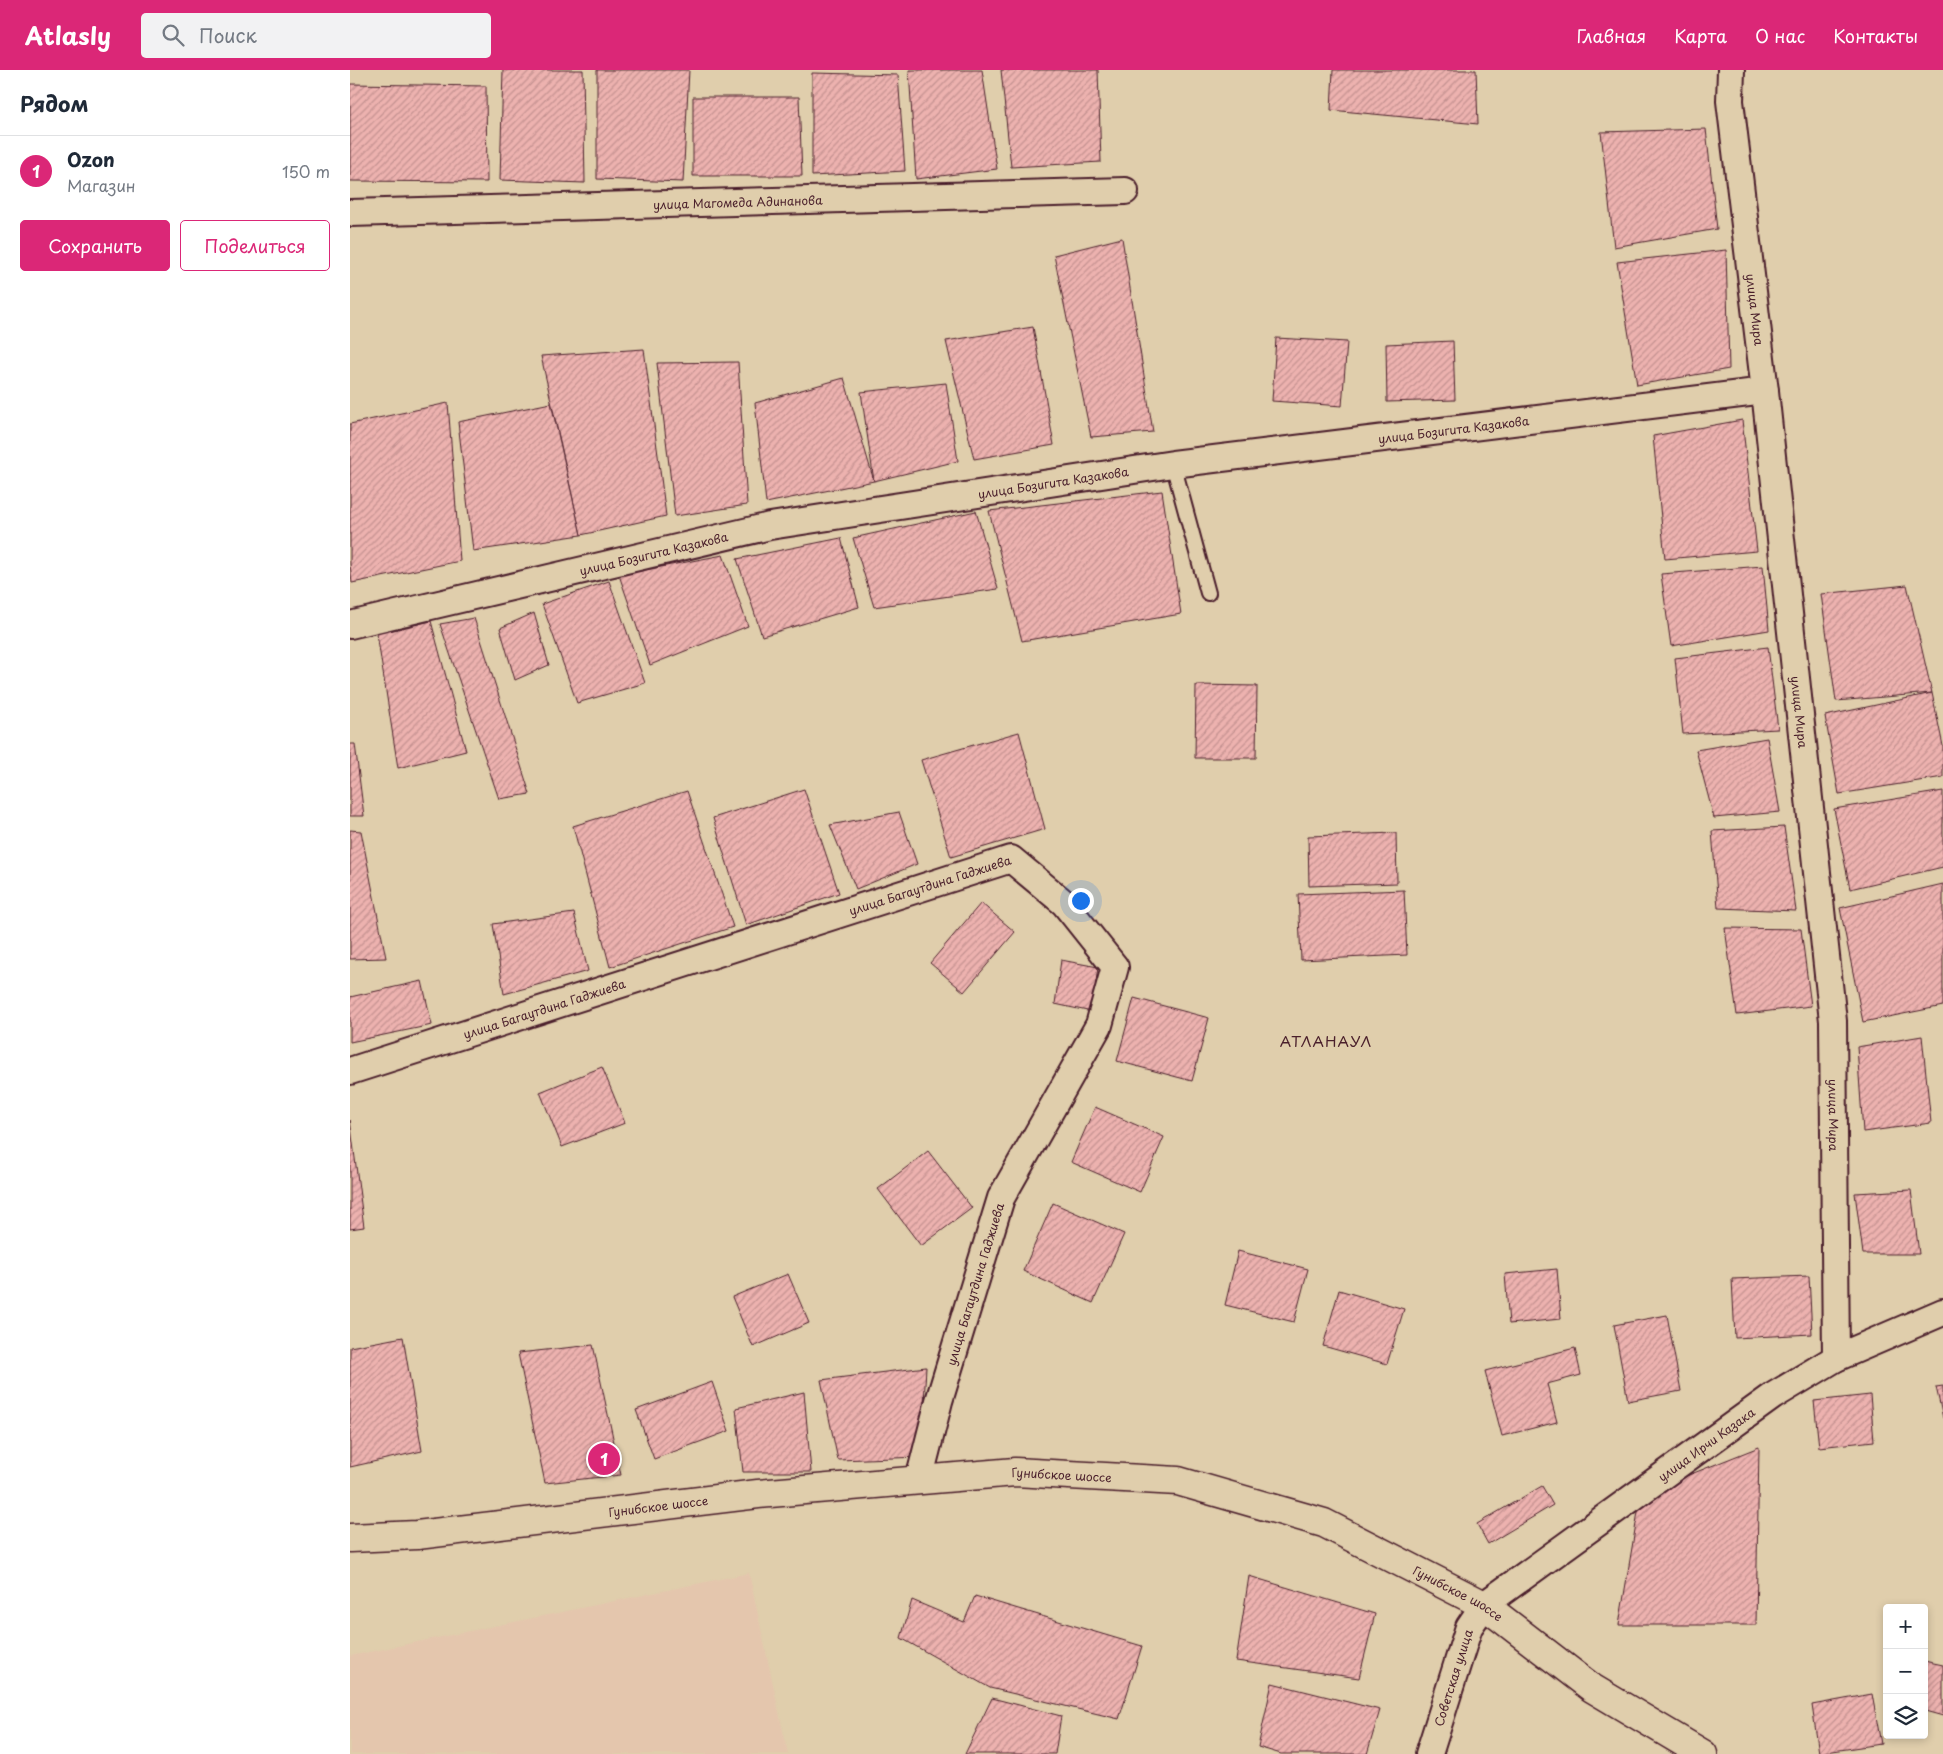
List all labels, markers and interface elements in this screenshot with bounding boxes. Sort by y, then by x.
search box [141,13,491,58]
text: Atlasly [25,17,111,53]
icon: search [159,21,187,49]
text: Поиск [199,21,257,49]
text: Главная [1577,22,1646,49]
text: Карта [1674,22,1727,49]
text: О нас [1755,22,1805,49]
text: Контакты [1833,22,1918,49]
text: Рядом [20,87,88,119]
text: Ozon [67,145,115,173]
text: 1 [32,159,40,183]
text: 150 m [282,159,330,183]
text: Магазин [67,173,136,197]
street label: улица Магомеда Адинанова [653,191,823,213]
button: Сохранить [20,220,170,271]
button: Поделиться [180,220,330,271]
street label: улица Мира [1742,272,1768,347]
street label: улица Бозигита Казакова [1377,411,1531,448]
street label: улица Бозигита Казакова [977,462,1130,503]
street label: улица Бозигита Казакова [578,527,730,580]
street label: улица Мира [1787,675,1813,749]
street label: улица Багаутдина Гаджиева [846,850,1014,919]
your location [1068,888,1094,914]
street label: улица Багаутдина Гаджиева [461,974,628,1043]
district label: АТЛАНАУЛ [1280,1029,1372,1052]
street label: улица Мира [1825,1079,1843,1152]
street label: улица Багаутдина Гаджиева [942,1200,1009,1368]
street label: улица Ирчи Казака [1654,1403,1759,1486]
pin: 1 [588,1440,620,1478]
street label: Гунибское шоссе [1011,1463,1112,1486]
street label: Гунибское шоссе [607,1491,709,1521]
street label: Гунибское шоссе [1410,1561,1507,1625]
map controls [1883,1604,1928,1739]
button: + [1883,1604,1928,1649]
street label: Советская улица [1429,1626,1477,1728]
button: − [1883,1649,1928,1694]
button: layers [1883,1694,1928,1739]

